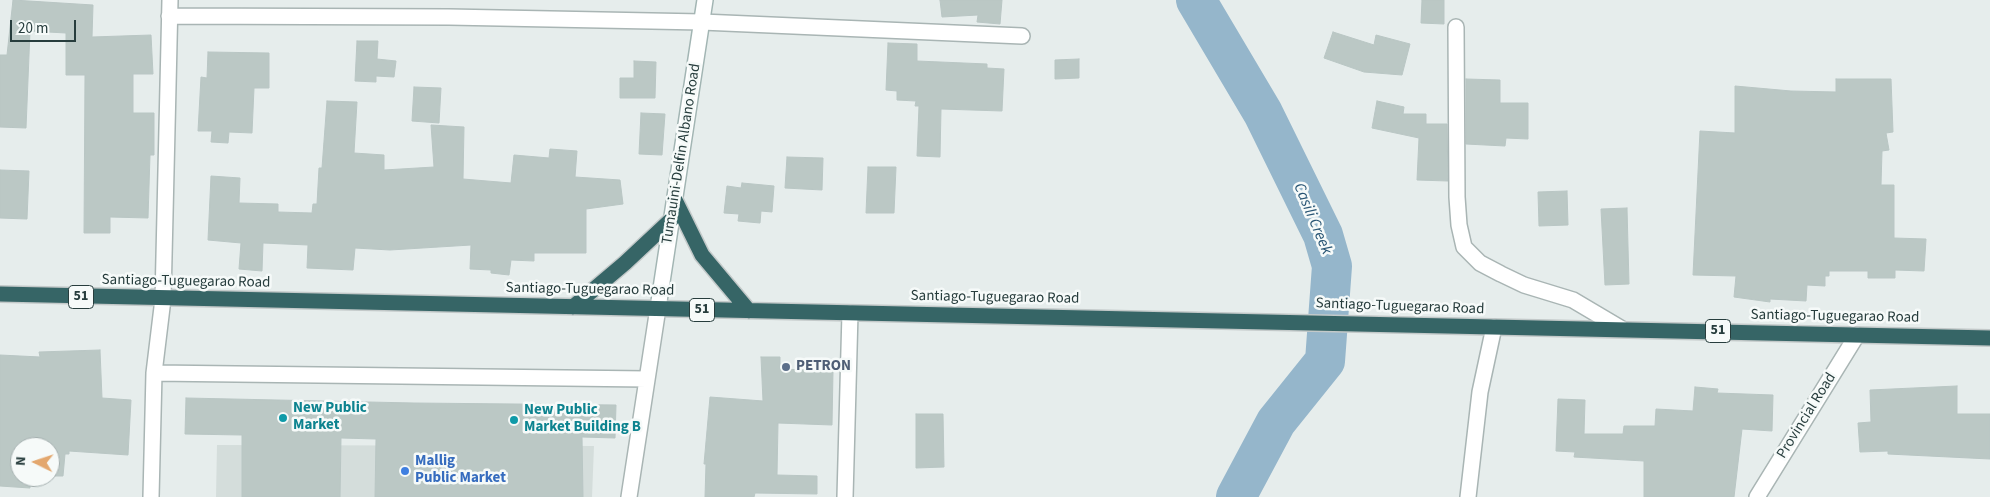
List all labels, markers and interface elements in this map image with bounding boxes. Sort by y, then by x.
scale bar [12,10,79,42]
text: 20 m [18,18,48,39]
street label: Tumauini-Delfin Albano Road [659,62,705,246]
water label: Casili Creek [1288,180,1336,258]
street label: Santiago-Tuguegarao Road [101,272,271,292]
street label: Santiago-Tuguegarao Road [505,280,675,300]
road number: 51 [68,286,94,308]
street label: Santiago-Tuguegarao Road [910,288,1080,308]
street label: Santiago-Tuguegarao Road [1315,295,1485,319]
road number: 51 [690,298,714,322]
street label: Santiago-Tuguegarao Road [1750,307,1920,327]
road number: 51 [1706,320,1730,342]
place label: PETRON [796,358,851,376]
marker: PETRON [780,361,792,373]
street label: Provincial Road [1774,370,1840,462]
place label: New Public Market [293,400,367,435]
place label: New Public Market Building B [524,402,641,437]
marker: New Public Market [277,412,289,424]
marker: New Public Market Building B [508,414,520,426]
north arrow [10,437,60,487]
place label: Mallig Public Market [415,453,506,488]
text: N [11,456,31,466]
marker: Mallig Public Market [399,465,411,477]

